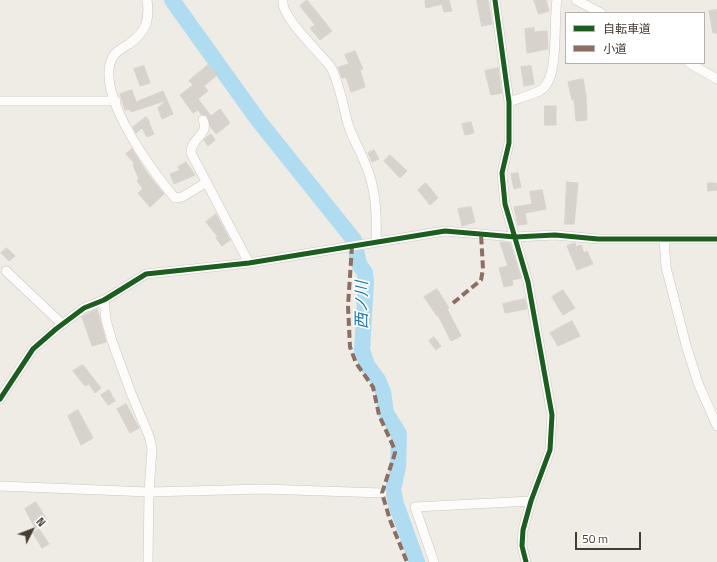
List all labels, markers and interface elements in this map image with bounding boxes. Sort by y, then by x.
legend [565,12,705,64]
text: 自転車道 [603,19,651,38]
text: 小道 [603,39,627,58]
water label: 西ノ川 [353,281,373,329]
north arrow [12,510,52,550]
text: N [32,514,49,530]
scale bar [577,524,643,550]
text: 50 m [582,529,608,548]

